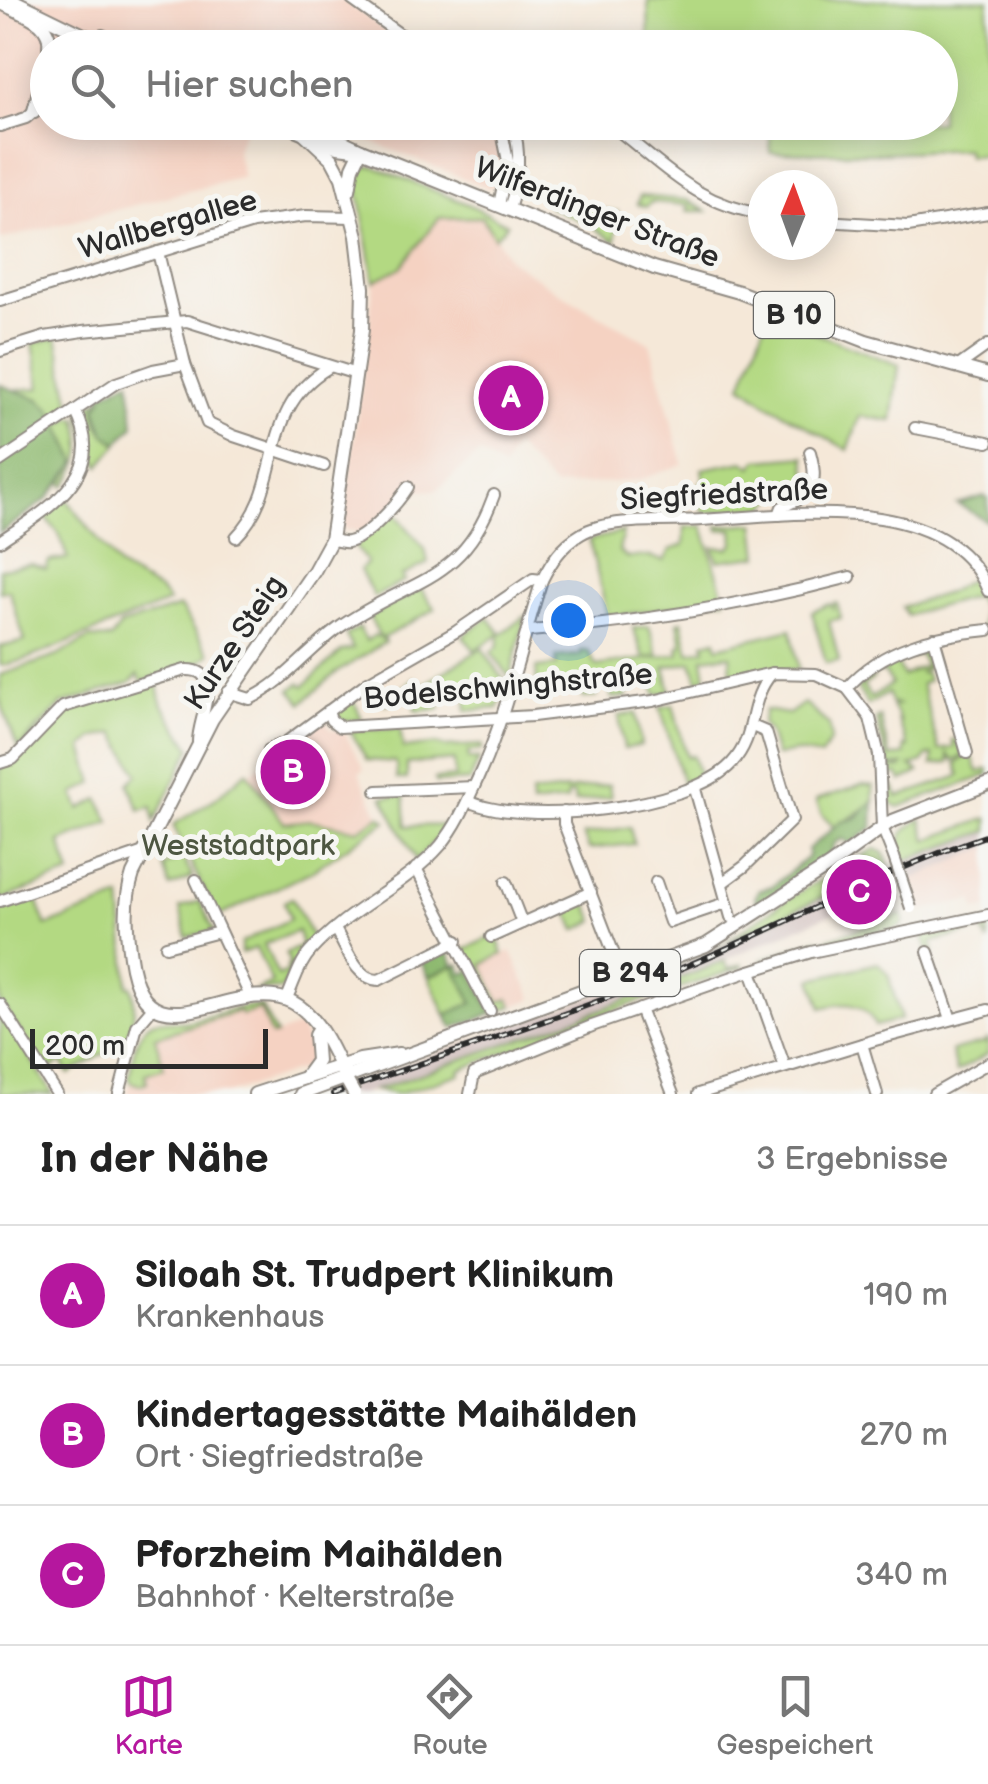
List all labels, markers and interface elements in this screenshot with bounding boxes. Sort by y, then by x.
search box [30,30,958,140]
icon: search [65,58,120,113]
text: Hier suchen [145,63,353,108]
street label: Wilferdinger Straße [469,150,725,276]
north arrow [748,170,838,260]
street label: Wallbergallee [75,182,261,268]
road number: B 10 [754,292,834,338]
pin: A [478,360,544,436]
street label: Siegfriedstraße [619,472,829,518]
street label: Kurze Steig [177,569,293,717]
your location [543,595,594,646]
street label: Bodelschwinghstraße [362,656,654,718]
pin: B [260,734,326,810]
park label: Weststadtpark [141,828,335,864]
pin: C [826,854,892,930]
road number: B 294 [580,950,680,996]
scale bar [30,1024,268,1068]
text: 200 m [45,1030,125,1063]
text: In der Nähe [40,1134,269,1185]
text: 3 Ergebnisse [756,1140,948,1179]
text: Siloah St. Trudpert Klinikum [135,1253,614,1298]
text: A [63,1276,82,1315]
text: 190 m [863,1276,948,1315]
text: Krankenhaus [135,1298,324,1337]
text: Kindertagesstätte Maihälden [135,1393,637,1438]
text: B [61,1416,84,1455]
text: 270 m [859,1416,948,1455]
text: Ort · Siegfriedstraße [135,1438,423,1477]
text: Pforzheim Maihälden [135,1533,503,1578]
text: C [61,1556,84,1595]
text: 340 m [855,1556,948,1595]
text: Bahnhof · Kelterstraße [135,1578,455,1617]
tab: Karte [115,1669,183,1762]
tab: Route [412,1669,488,1762]
tab: Gespeichert [717,1669,873,1762]

